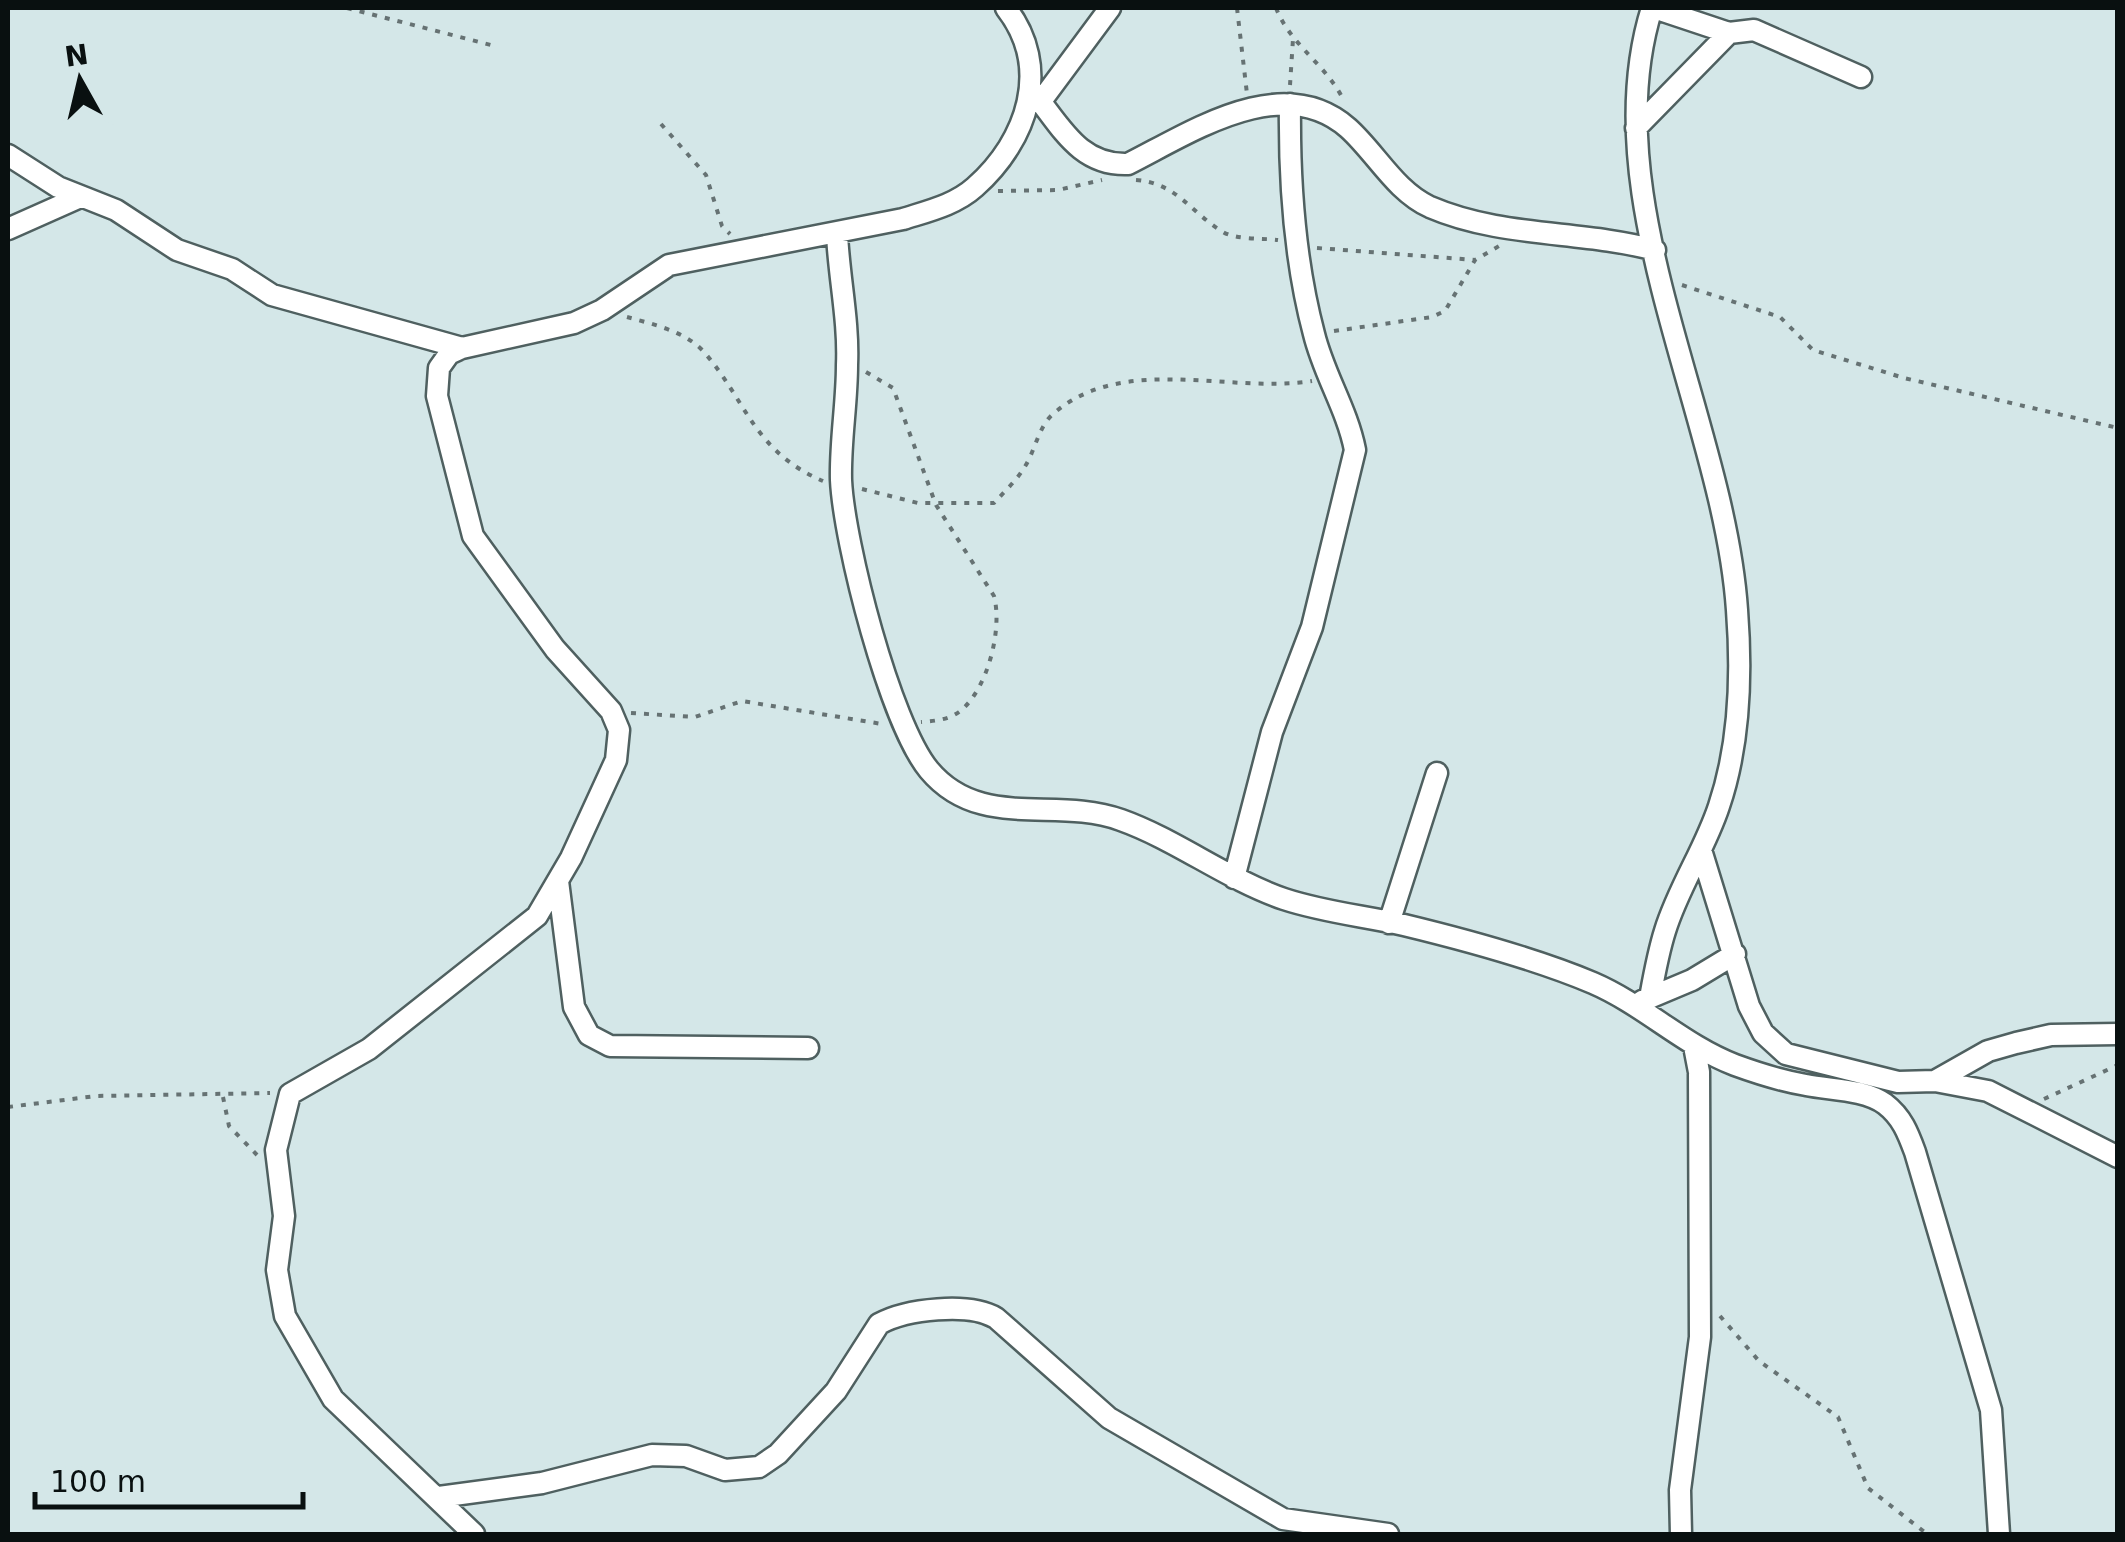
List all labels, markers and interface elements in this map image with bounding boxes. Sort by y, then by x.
north arrow [30,30,130,130]
text: N [63,38,90,74]
scale bar [35,1447,302,1509]
text: 100 m [50,1464,146,1499]

